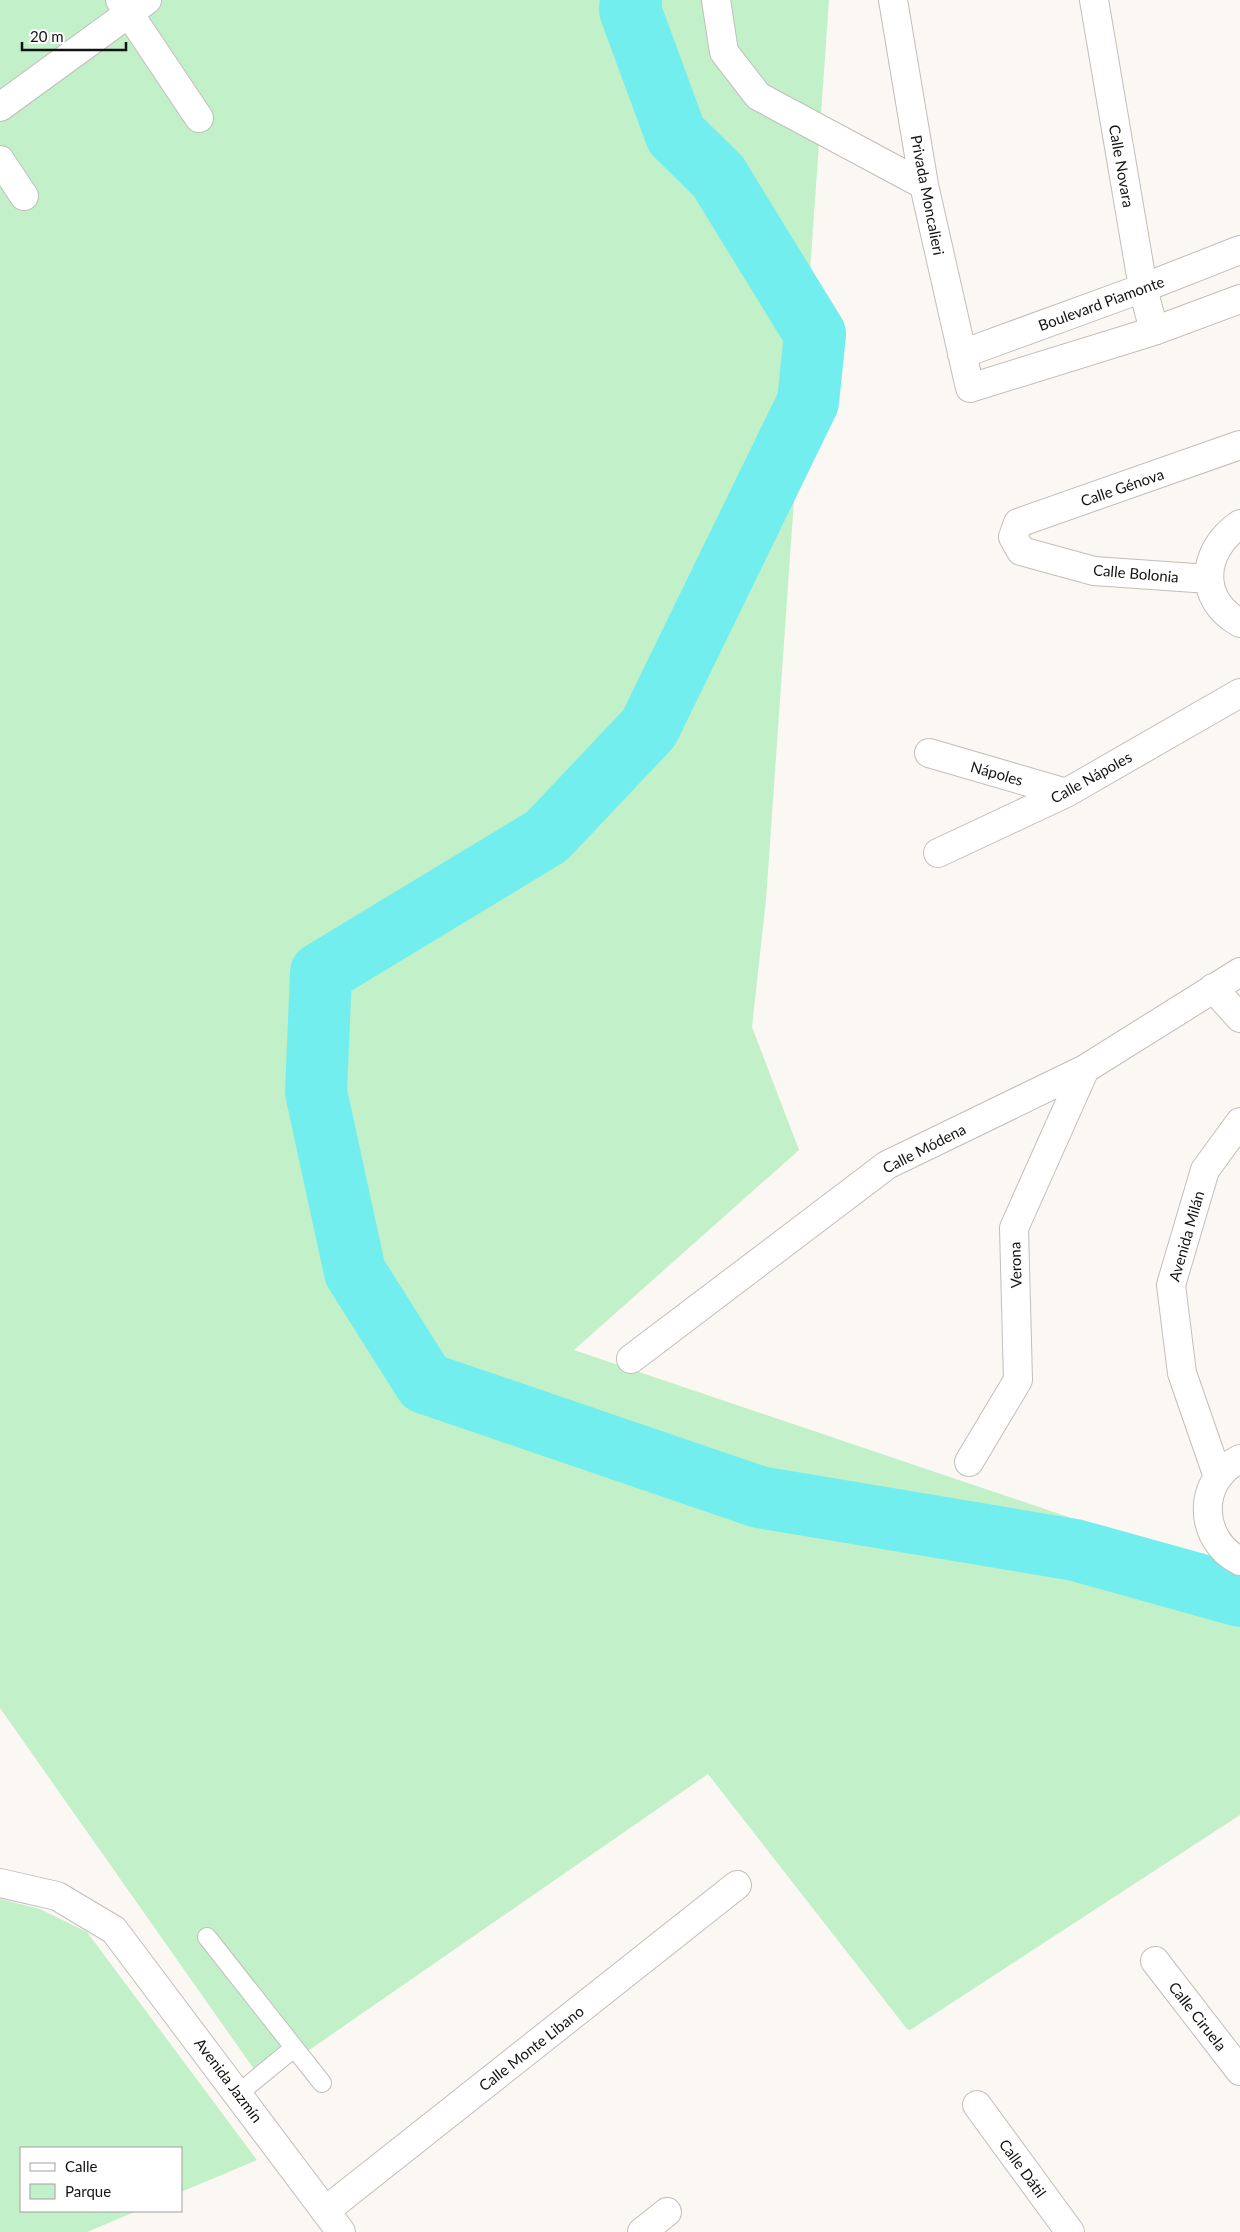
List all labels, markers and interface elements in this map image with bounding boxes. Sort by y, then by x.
scale bar [22,20,126,52]
text: 20 m [30,27,64,45]
street label: Calle Novara [1106,123,1138,209]
street label: Privada Moncalieri [908,133,948,257]
street label: Boulevard Piamonte [1036,272,1166,334]
street label: Calle Génova [1078,464,1166,510]
street label: Calle Bolonia [1092,560,1180,586]
street label: Calle Nápoles [1047,747,1135,807]
street label: Nápoles [969,757,1025,789]
street label: Calle Módena [880,1119,968,1177]
street label: Avenida Milán [1164,1189,1208,1283]
street label: Verona [1005,1241,1025,1289]
street label: Calle Ciruela [1165,1978,1231,2054]
street label: Calle Monte Libano [475,2002,587,2094]
street label: Avenida Jazmín [191,2034,267,2126]
street label: Calle Dátil [996,2135,1050,2201]
legend [20,2147,182,2212]
text: Calle [65,2157,98,2175]
text: Parque [65,2182,111,2200]

